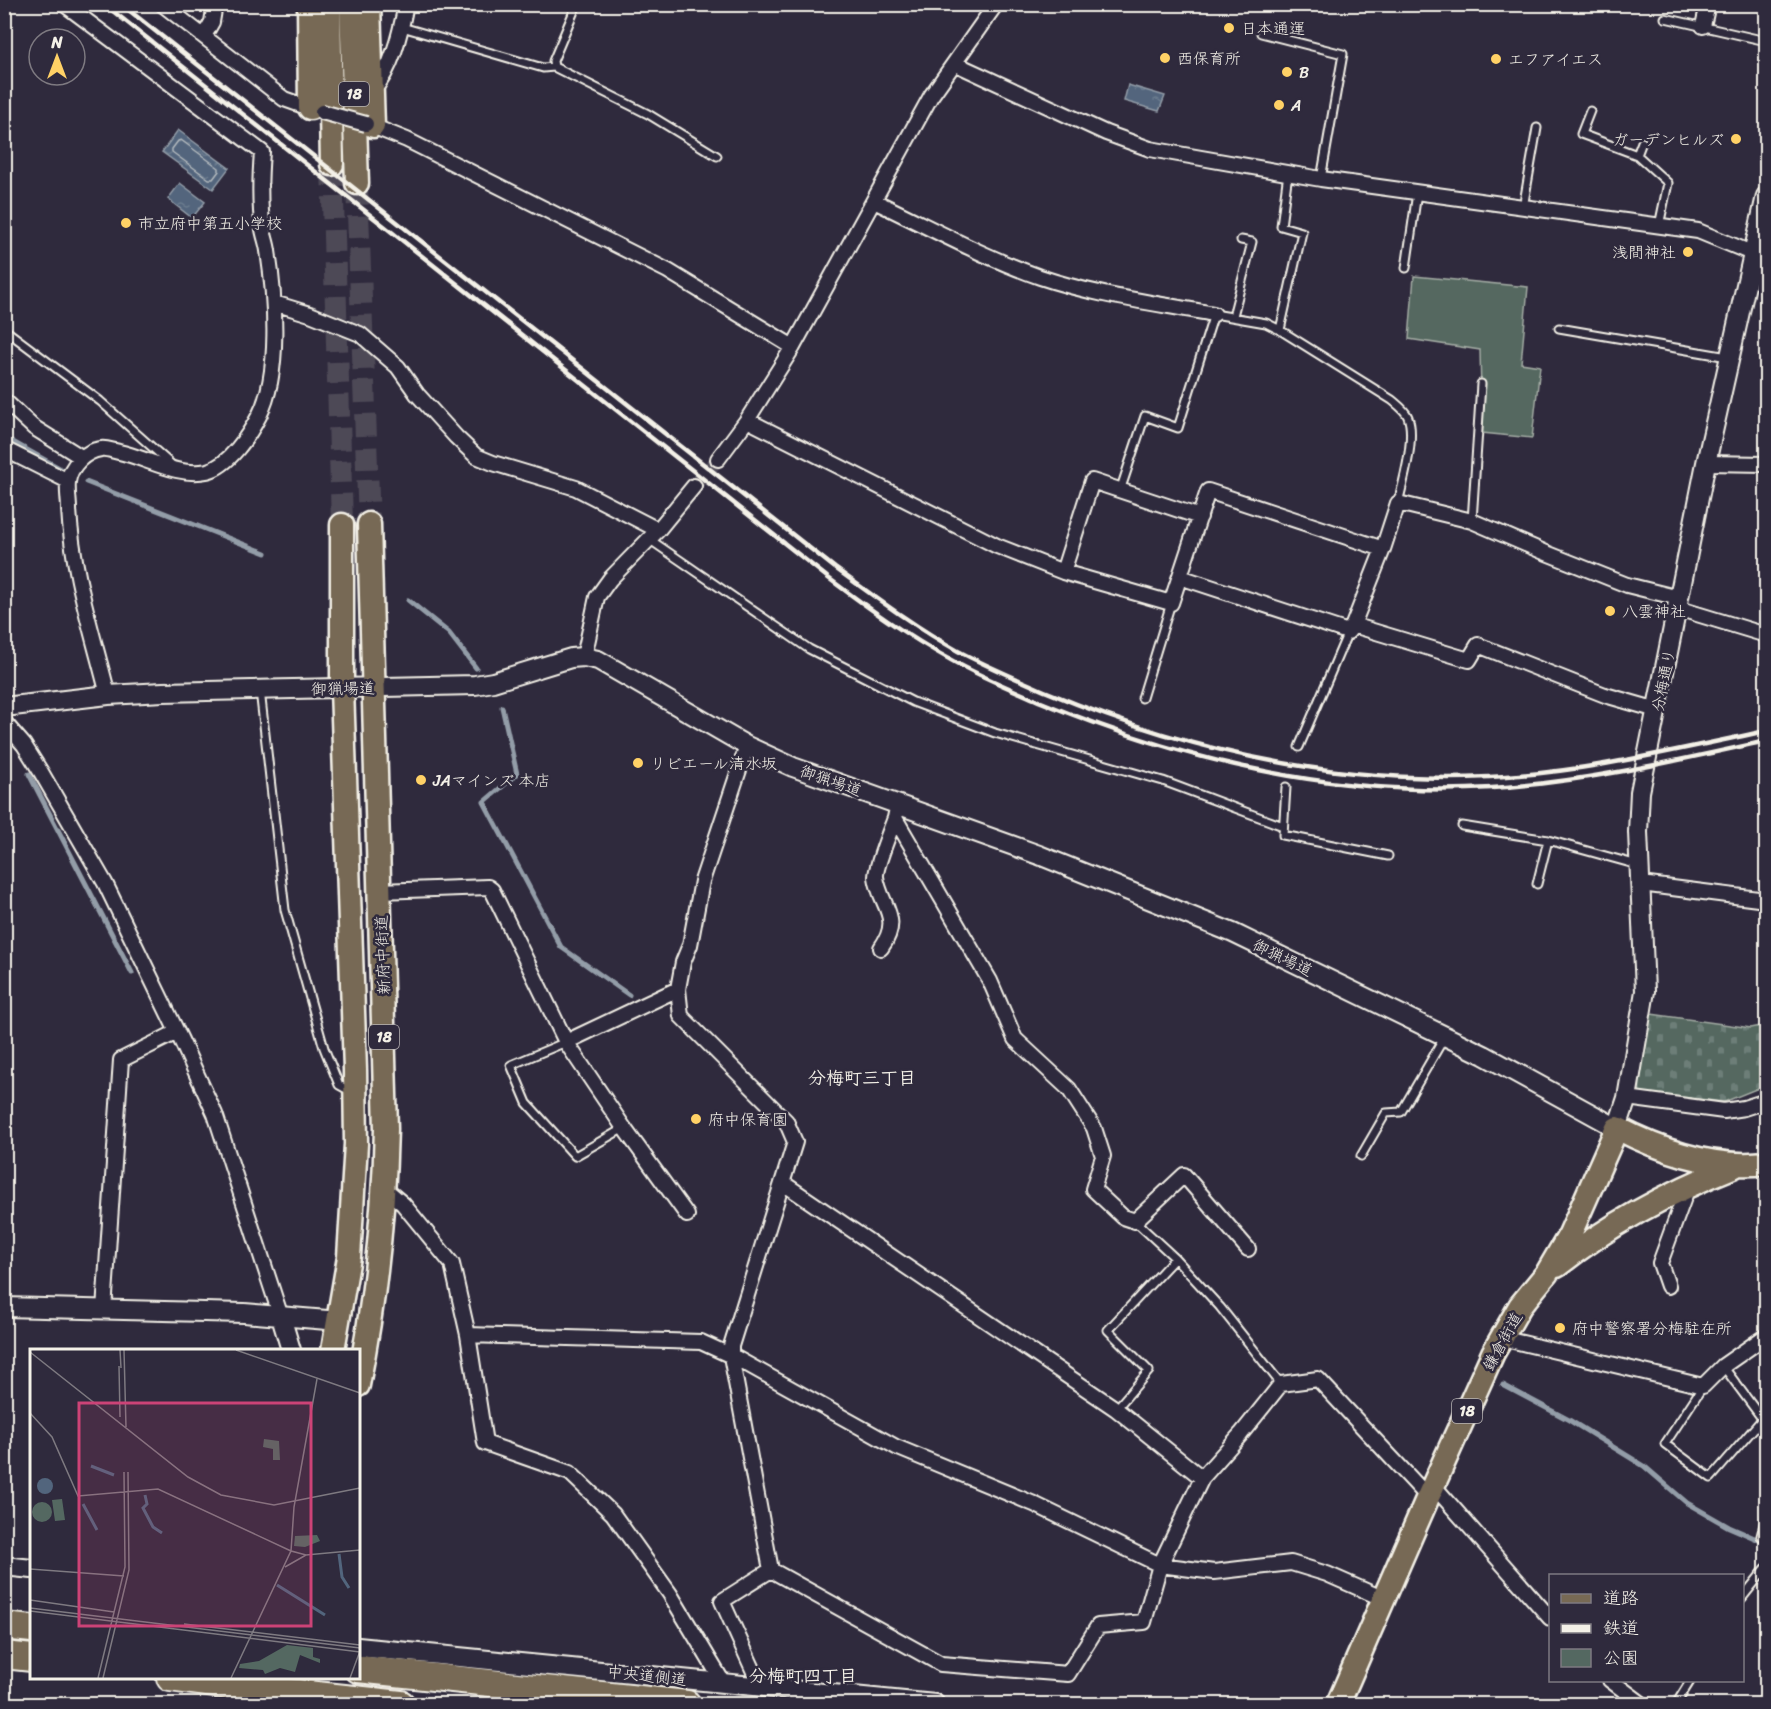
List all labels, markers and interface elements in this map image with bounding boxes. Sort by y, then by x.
place label: 日本通運 [1241,14,1305,43]
marker: 日本通運 [1222,21,1236,35]
north arrow [27,27,87,87]
text: N [50,28,63,57]
place label: 西保育所 [1177,44,1241,73]
place label: エフアイエス [1508,45,1603,74]
marker: 西保育所 [1158,51,1172,65]
marker: エフアイエス [1489,52,1503,66]
place label: B [1299,58,1309,87]
marker: B [1280,65,1294,79]
road number: 18 [339,82,369,106]
place label: A [1290,91,1302,120]
marker: A [1272,98,1286,112]
place label: ガーデンヒルズ [1612,125,1724,154]
marker: ガーデンヒルズ [1729,132,1743,146]
place label: 市立府中第五小学校 [138,209,282,238]
marker: 市立府中第五小学校 [119,216,133,230]
place label: 浅間神社 [1612,238,1676,267]
marker: 浅間神社 [1681,245,1695,259]
place label: 八雲神社 [1622,597,1686,626]
marker: 八雲神社 [1603,604,1617,618]
street label: 分梅通り [1643,646,1684,714]
street label: 御猟場道 [311,673,375,704]
place label: リビエール清水坂 [650,749,777,778]
marker: リビエール清水坂 [631,756,645,770]
street label: 御猟場道 [796,756,866,805]
place label: JAマインズ 本店 [432,766,551,795]
marker: JAマインズ 本店 [414,773,428,787]
street label: 新府中街道 [367,914,398,995]
street label: 御猟場道 [1248,930,1318,985]
road number: 18 [369,1025,399,1049]
district label: 分梅町三丁目 [808,1062,916,1094]
place label: 府中保育園 [708,1105,788,1134]
marker: 府中保育園 [689,1112,703,1126]
street label: 鎌倉街道 [1474,1306,1531,1376]
place label: 府中警察署分梅駐在所 [1572,1314,1732,1343]
marker: 府中警察署分梅駐在所 [1553,1321,1567,1335]
inset map [30,1349,360,1679]
road number: 18 [1452,1399,1482,1423]
legend [1549,1574,1744,1682]
text: 道路 [1603,1582,1639,1614]
text: 鉄道 [1603,1612,1639,1644]
text: 公園 [1603,1642,1639,1674]
street label: 中央道側道 [606,1657,688,1694]
district label: 分梅町四丁目 [749,1660,857,1692]

